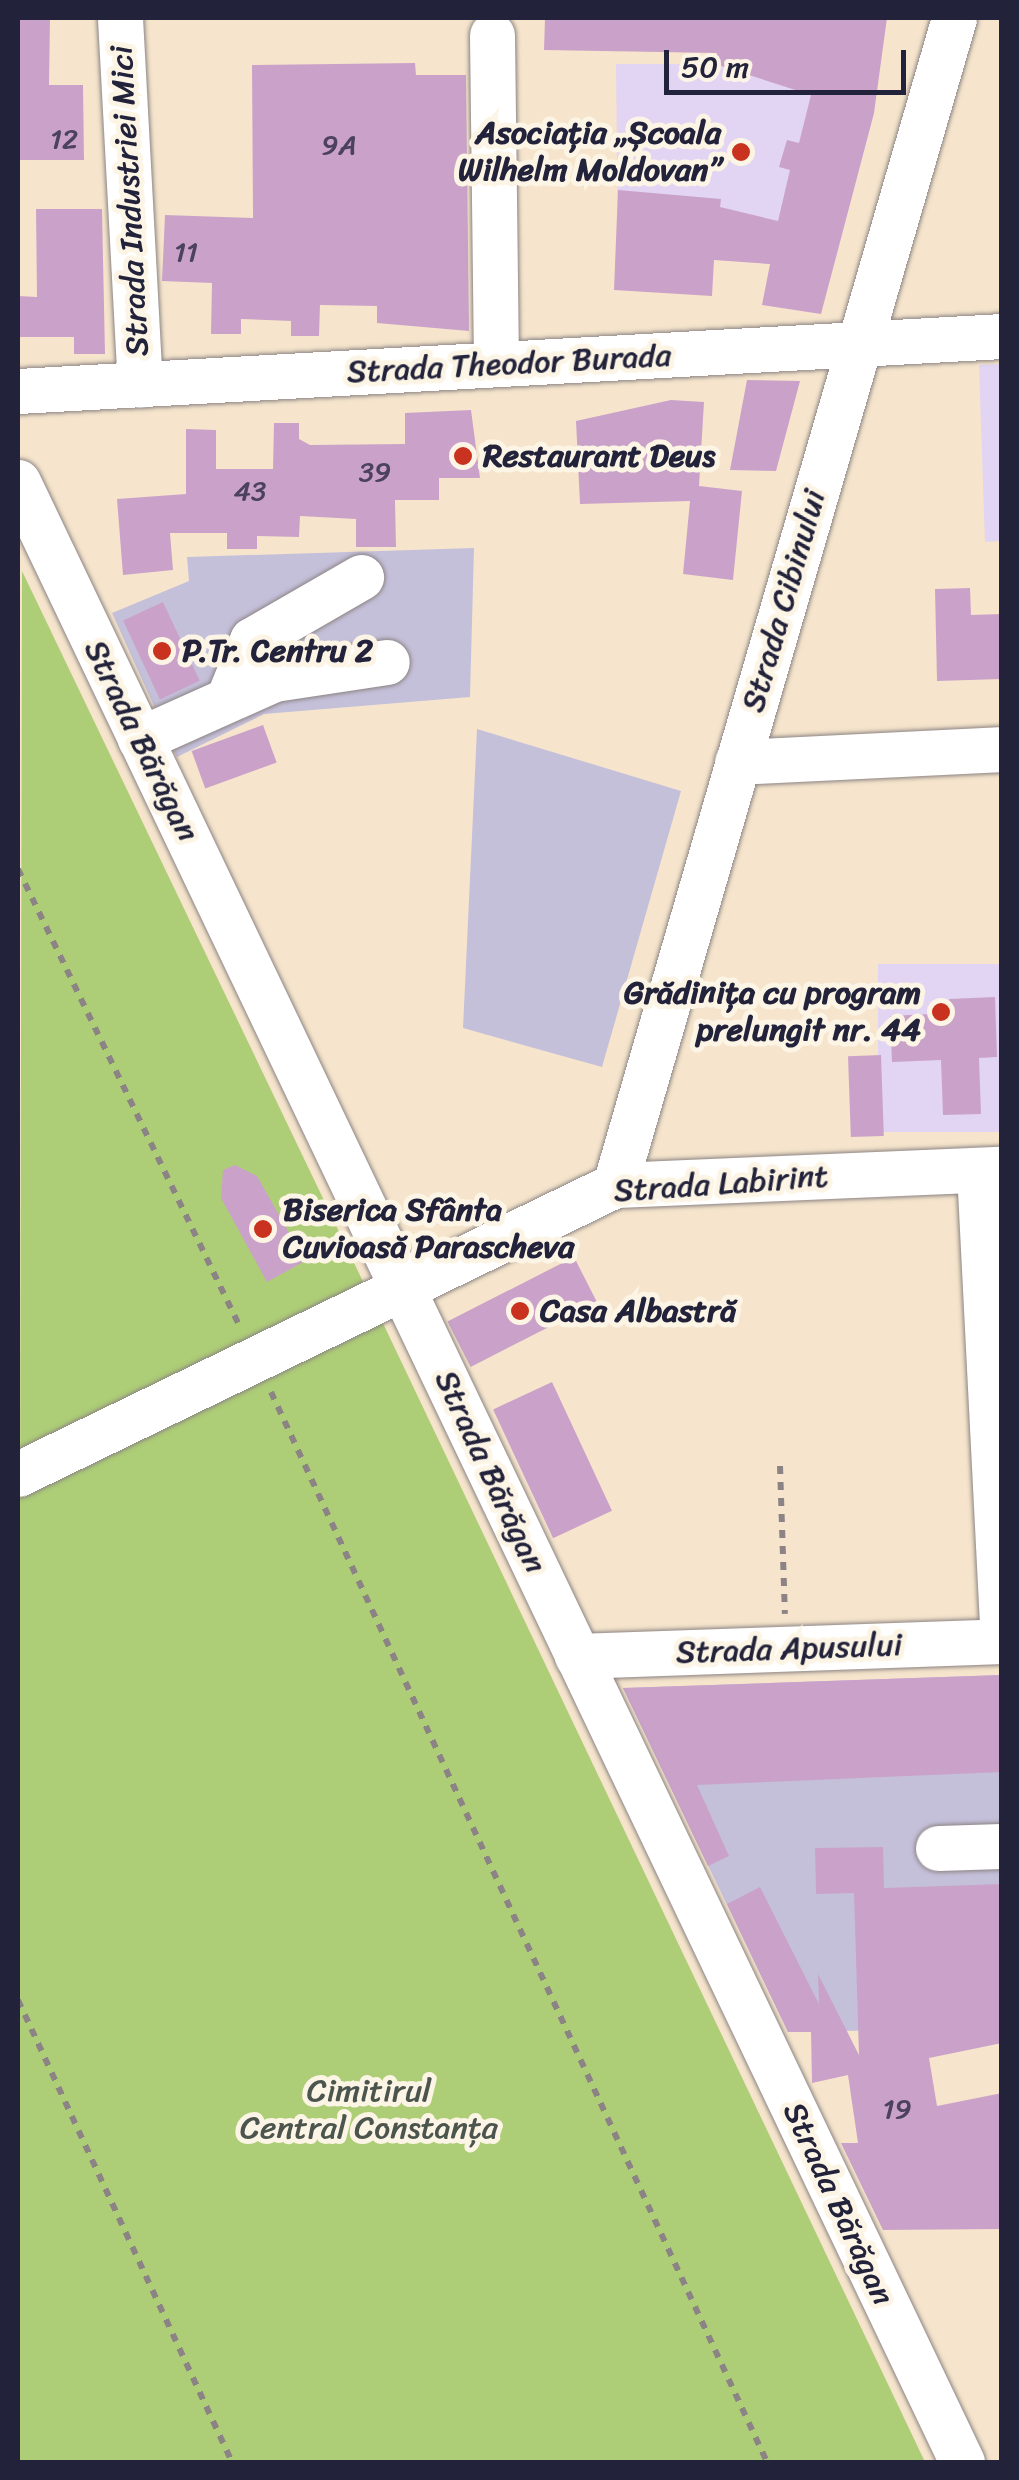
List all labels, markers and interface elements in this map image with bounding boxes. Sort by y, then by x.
scale bar [669,30,912,92]
text: 50 m [681,40,749,94]
street label: Strada Industriei Mici [103,45,157,357]
place label: Asociația „Școala Wilhelm Moldovan” [458,115,721,190]
house number: 12 [50,122,78,156]
house number: 9A [321,128,357,162]
marker: Asociația „Școala Wilhelm Moldovan” [730,141,752,163]
house number: 11 [174,235,198,269]
street label: Strada Theodor Burada [346,336,672,392]
place label: Restaurant Deus [483,437,717,475]
marker: Restaurant Deus [452,445,474,467]
house number: 39 [359,455,391,489]
house number: 43 [234,474,266,508]
street label: Strada Cibinului [734,486,834,716]
place label: P.Tr. Centru 2 [182,632,375,670]
street label: Strada Bărăgan [76,634,206,848]
marker: P.Tr. Centru 2 [151,640,173,662]
place label: Grădinița cu program prelungit nr. 44 [624,975,921,1050]
marker: Grădinița cu program prelungit nr. 44 [930,1001,952,1023]
street label: Strada Labirint [612,1157,830,1211]
place label: Biserica Sfânta Cuvioasă Parascheva [283,1192,573,1267]
marker: Biserica Sfânta Cuvioasă Parascheva [252,1218,274,1240]
place label: Casa Albastră [540,1292,735,1330]
marker: Casa Albastră [509,1300,531,1322]
street label: Strada Bărăgan [426,1364,554,1580]
street label: Strada Apusului [675,1626,903,1672]
park label: Cimitirul Central Constanța [240,2073,498,2148]
house number: 19 [882,2092,912,2126]
street label: Strada Bărăgan [774,2096,902,2312]

